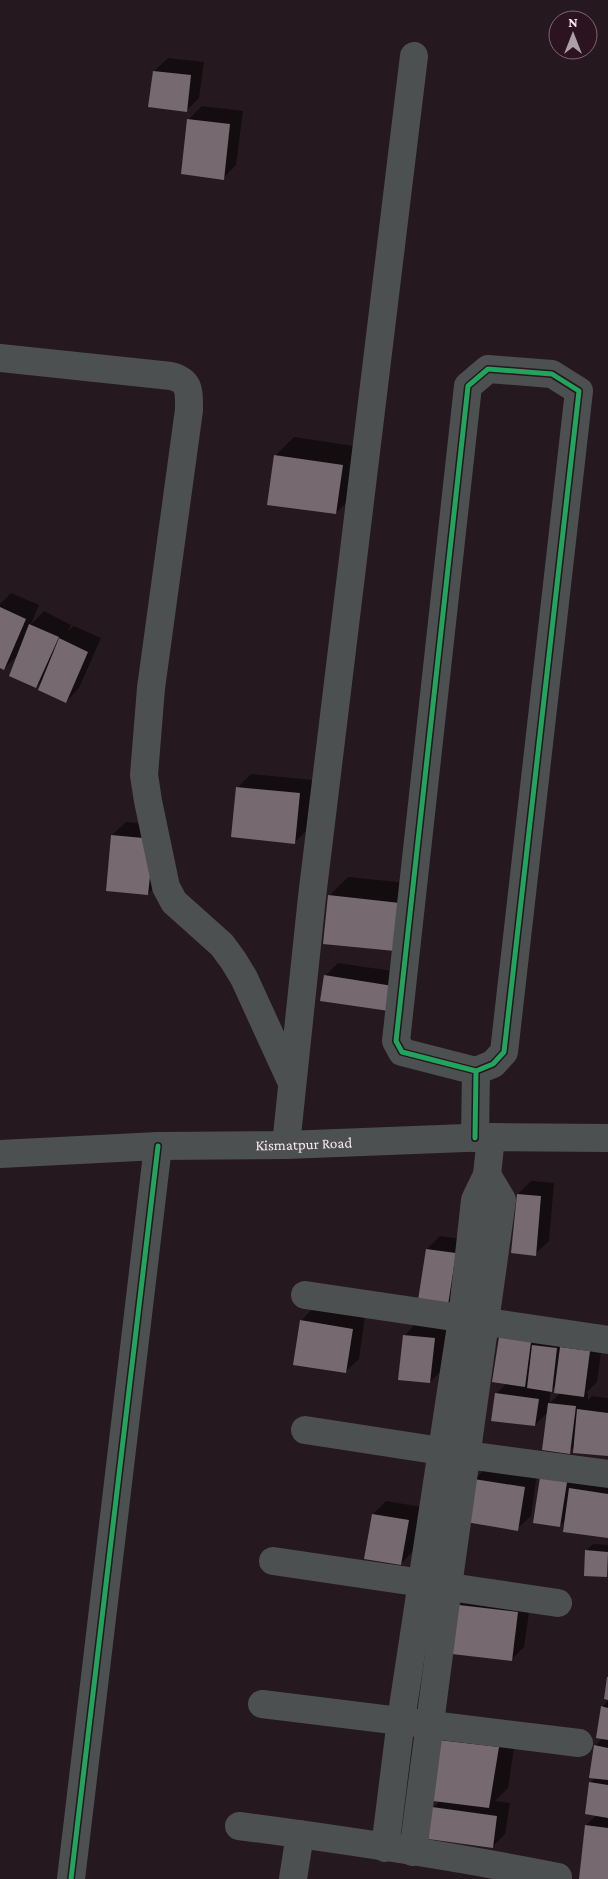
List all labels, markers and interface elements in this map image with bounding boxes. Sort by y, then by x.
north arrow [548,10,598,60]
text: N [568,14,578,30]
street label: Kismatpur Road [255,1134,353,1154]

